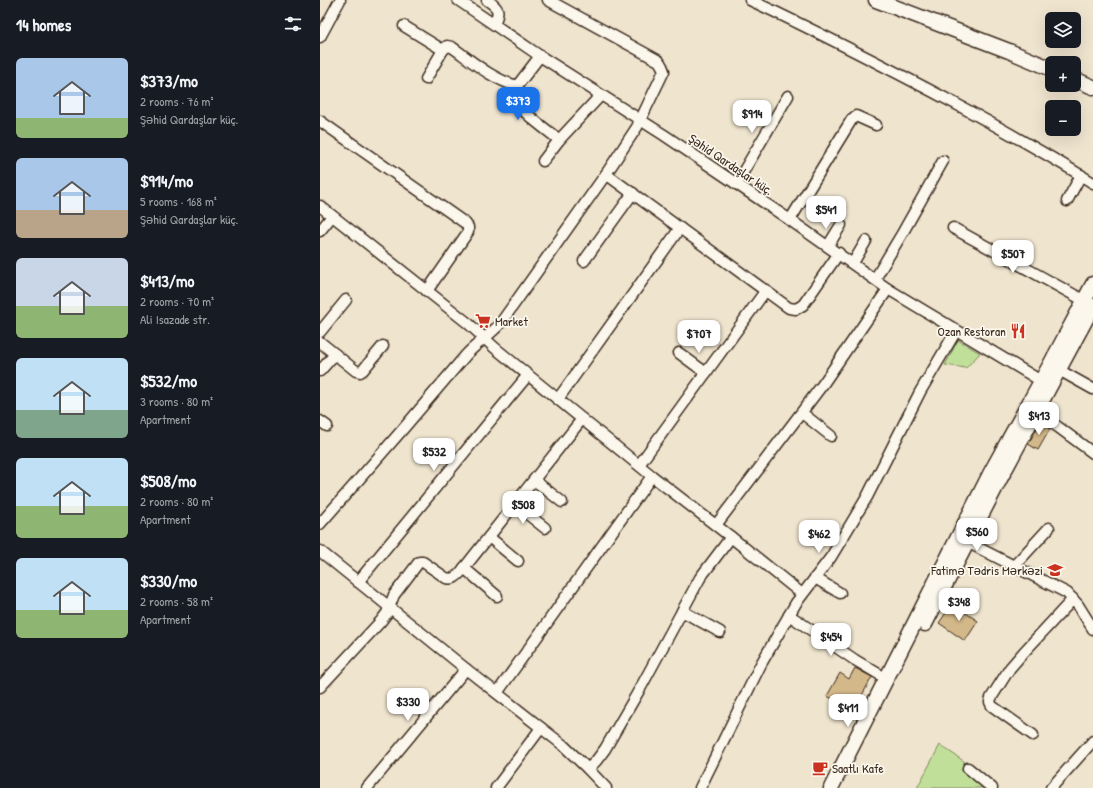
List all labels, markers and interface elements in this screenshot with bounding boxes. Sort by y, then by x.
map controls [1045,12,1081,136]
button: layers [1045,12,1081,48]
text: 14 homes [16,13,71,36]
icon: filters [282,13,304,35]
button: + [1045,56,1081,92]
text: $373/mo [140,69,198,92]
icon: home [48,74,96,122]
pin: $373 [494,87,542,121]
text: $373 [506,91,530,109]
text: 2 rooms · 76 m² [140,92,213,110]
pin: $914 [728,100,776,134]
button: − [1045,100,1081,136]
text: $914 [742,104,762,122]
text: Şəhid Qardaşlar küç. [140,110,238,128]
street label: Şəhid Qardaşlar küç. [685,129,777,199]
text: $914/mo [140,169,193,192]
icon: home [48,174,96,222]
text: 5 rooms · 168 m² [140,192,217,210]
pin: $541 [802,196,850,230]
text: $541 [815,200,837,218]
text: Şəhid Qardaşlar küç. [140,210,238,228]
pin: $507 [989,240,1037,274]
text: $507 [1001,244,1025,262]
text: $413/mo [140,269,194,292]
icon: home [48,274,96,322]
text: 2 rooms · 70 m² [140,292,214,310]
text: Ali Isazade str. [140,310,210,328]
supermarket icon: Market [474,312,492,330]
place label: Market [495,312,528,330]
pin: $707 [675,320,723,354]
place label: Ozan Restoran [937,322,1006,340]
restaurant icon: Ozan Restoran [1009,322,1027,340]
text: $707 [686,324,712,342]
text: $532/mo [140,369,197,392]
icon: home [48,374,96,422]
text: 3 rooms · 80 m² [140,392,213,410]
pin: $413 [1015,402,1063,436]
text: $413 [1028,406,1050,424]
text: Apartment [140,410,191,428]
pin: $532 [410,438,458,472]
text: $532 [422,442,446,460]
text: $508/mo [140,469,196,492]
icon: home [48,474,96,522]
pin: $508 [499,491,547,525]
text: 2 rooms · 80 m² [140,492,213,510]
text: $508 [511,495,535,513]
text: Apartment [140,510,191,528]
pin: $560 [953,518,1001,552]
pin: $462 [795,520,843,554]
text: $560 [965,522,989,540]
text: $462 [808,524,830,542]
place label: Fatimə Tədris Mərkəzi [930,561,1043,579]
school or university icon: Fatimə Tədris Mərkəzi [1046,561,1064,579]
text: $330/mo [140,569,197,592]
icon: home [48,574,96,622]
pin: $348 [935,588,983,622]
text: 2 rooms · 58 m² [140,592,213,610]
text: $348 [948,592,970,610]
text: Apartment [140,610,191,628]
pin: $454 [807,623,855,657]
text: $454 [820,627,842,645]
pin: $330 [384,688,432,722]
text: $330 [396,692,420,710]
pin: $411 [824,694,872,728]
text: $411 [838,698,858,716]
cafe icon: Saatlı Kafe [811,759,829,777]
place label: Saatlı Kafe [832,759,884,777]

